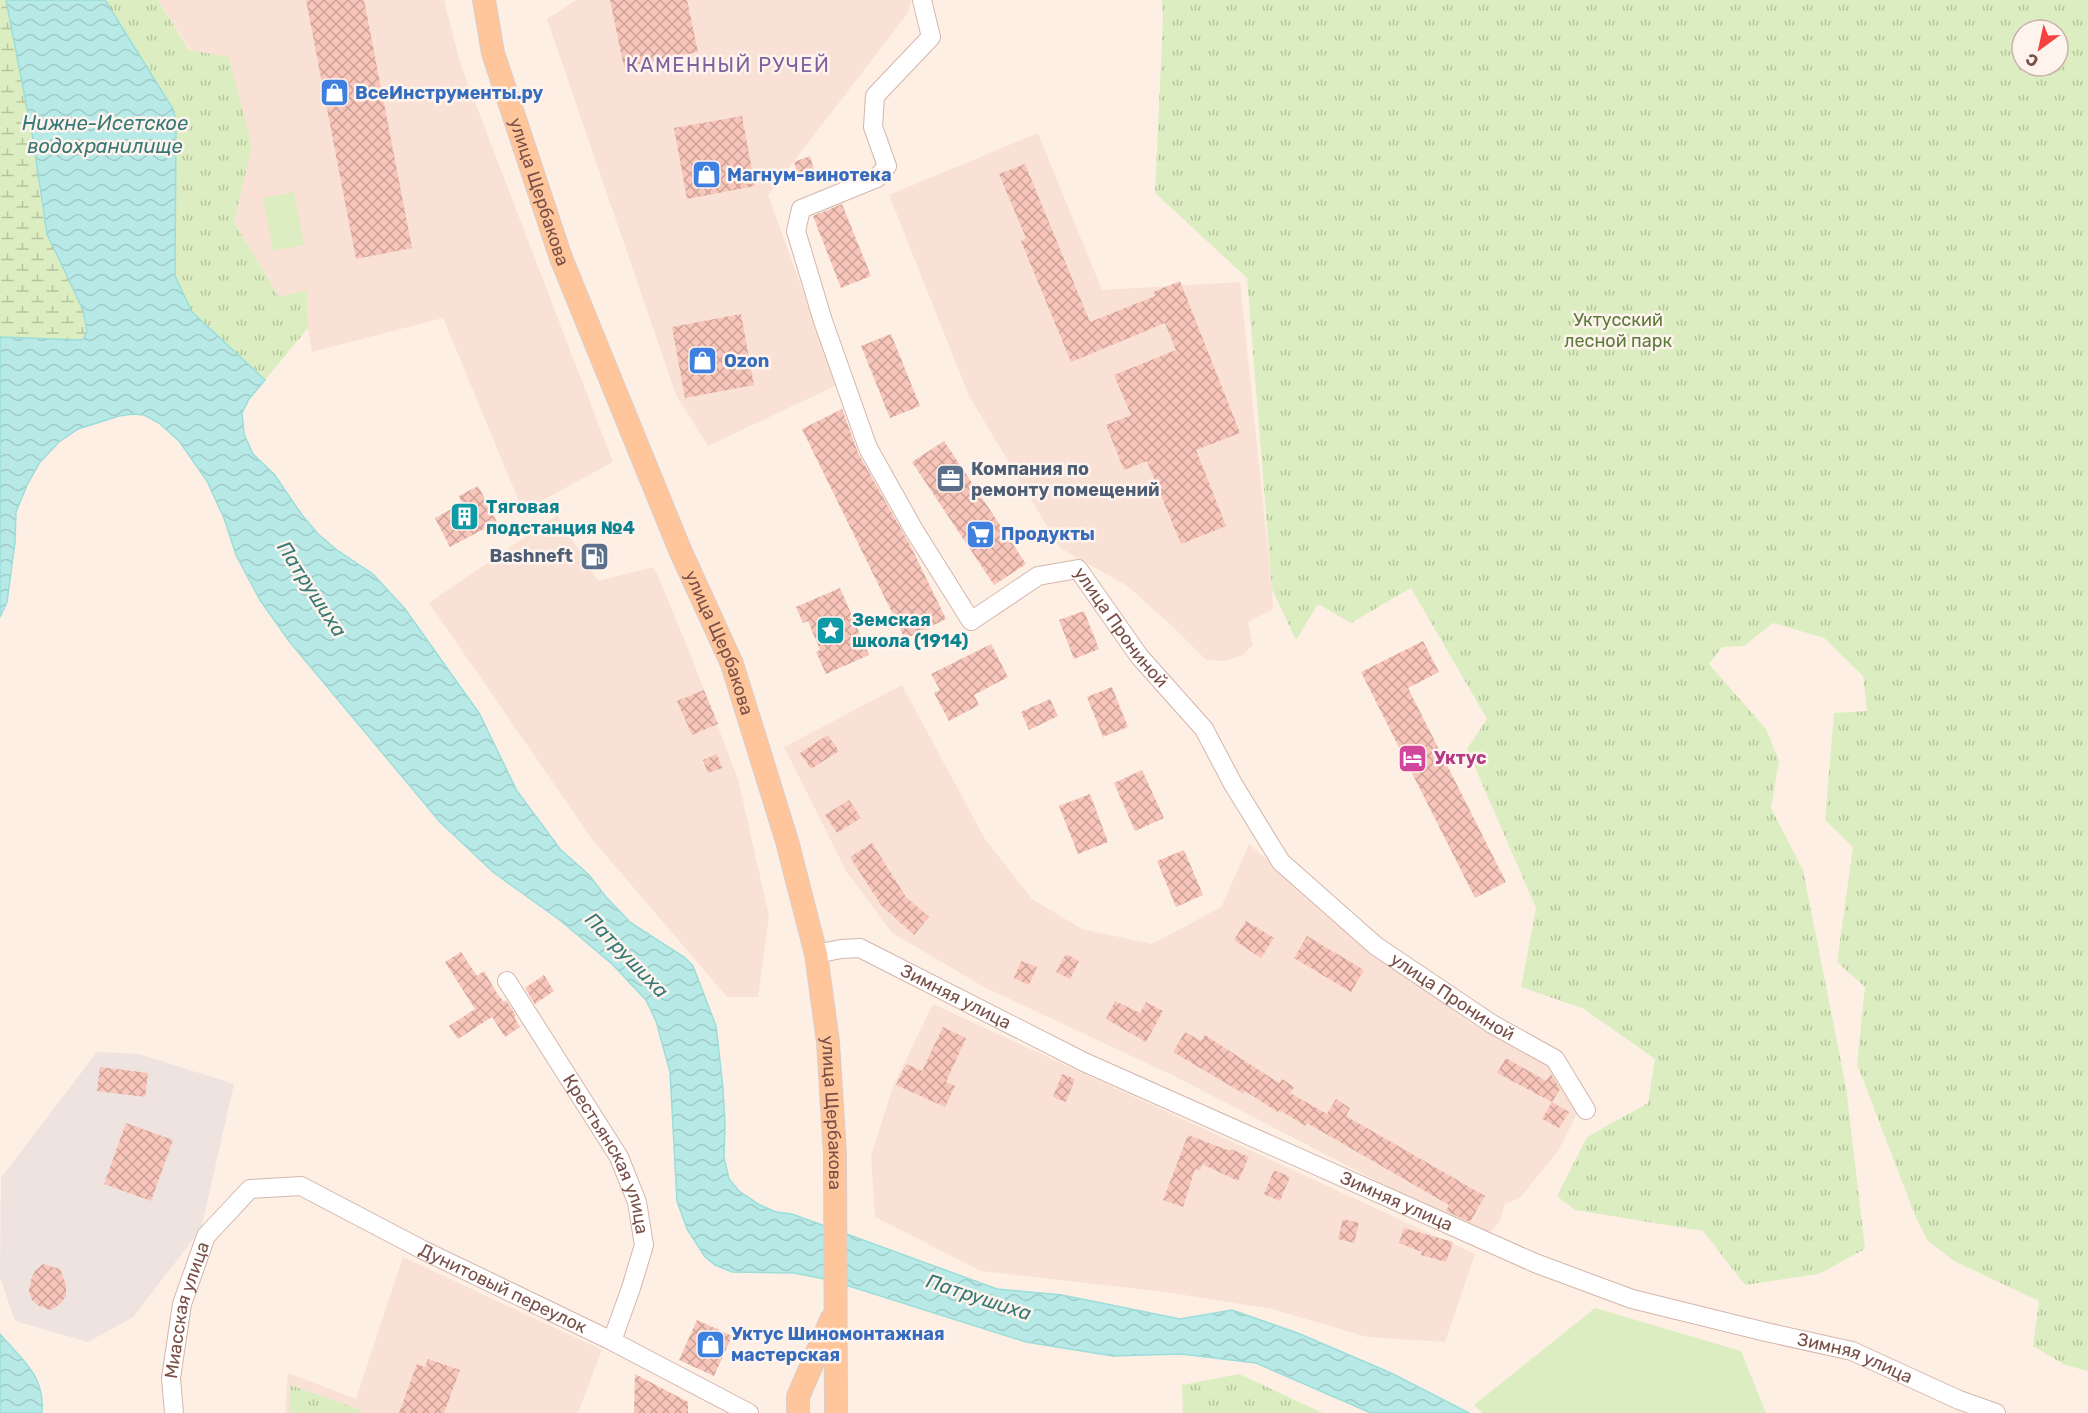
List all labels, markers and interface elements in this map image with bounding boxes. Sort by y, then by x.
north arrow [2010,18,2070,78]
text: С [2022,49,2042,71]
district label: КАМЕННЫЙ РУЧЕЙ [626,53,830,77]
shop icon: ВсеИнструменты.ру [318,77,350,109]
place label: ВсеИнструменты.ру [355,82,544,104]
water label: Нижне-Исетское водохранилище [22,111,188,158]
street label: улица Щербакова [504,115,574,269]
shop icon: Магнум-винотека [690,159,722,191]
place label: Магнум-винотека [727,164,892,186]
park label: Уктусский лесной парк [1564,309,1672,352]
shop icon: Ozon [687,345,719,377]
place label: Ozon [724,350,769,372]
place label: Компания по ремонту помещений [971,458,1160,501]
office icon: Компания по ремонту помещений [934,463,966,495]
place label: Тяговая подстанция №4 [486,496,635,539]
building icon: Тяговая подстанция №4 [449,501,481,533]
supermarket icon: Продукты [964,518,996,550]
place label: Продукты [1001,523,1095,545]
water label: Патрушиха [272,537,352,641]
fuel station icon: Bashneft [578,540,610,572]
place label: Bashneft [489,545,573,567]
street label: улица Прониной [1069,563,1173,692]
street label: улица Щербакова [680,567,758,718]
place label: Земская школа (1914) [852,609,969,652]
place icon: Земская школа (1914) [815,614,847,646]
hotel icon: Уктус [1397,742,1429,774]
place label: Уктус [1434,747,1487,769]
water label: Патрушиха [580,907,674,1003]
street label: улица Прониной [1386,948,1519,1045]
street label: Зимняя улица [897,959,1015,1034]
street label: улица Щербакова [816,1034,846,1190]
street label: Крестьянская улица [558,1070,653,1236]
street label: Зимняя улица [1337,1167,1456,1236]
street label: Миасская улица [160,1239,214,1380]
street label: Дунитовый переулок [416,1239,591,1338]
water label: Патрушиха [923,1269,1035,1325]
place label: Уктус Шиномонтажная мастерская [731,1323,945,1366]
shop icon: Уктус Шиномонтажная мастерская [694,1328,726,1360]
street label: Зимняя улица [1795,1328,1916,1388]

